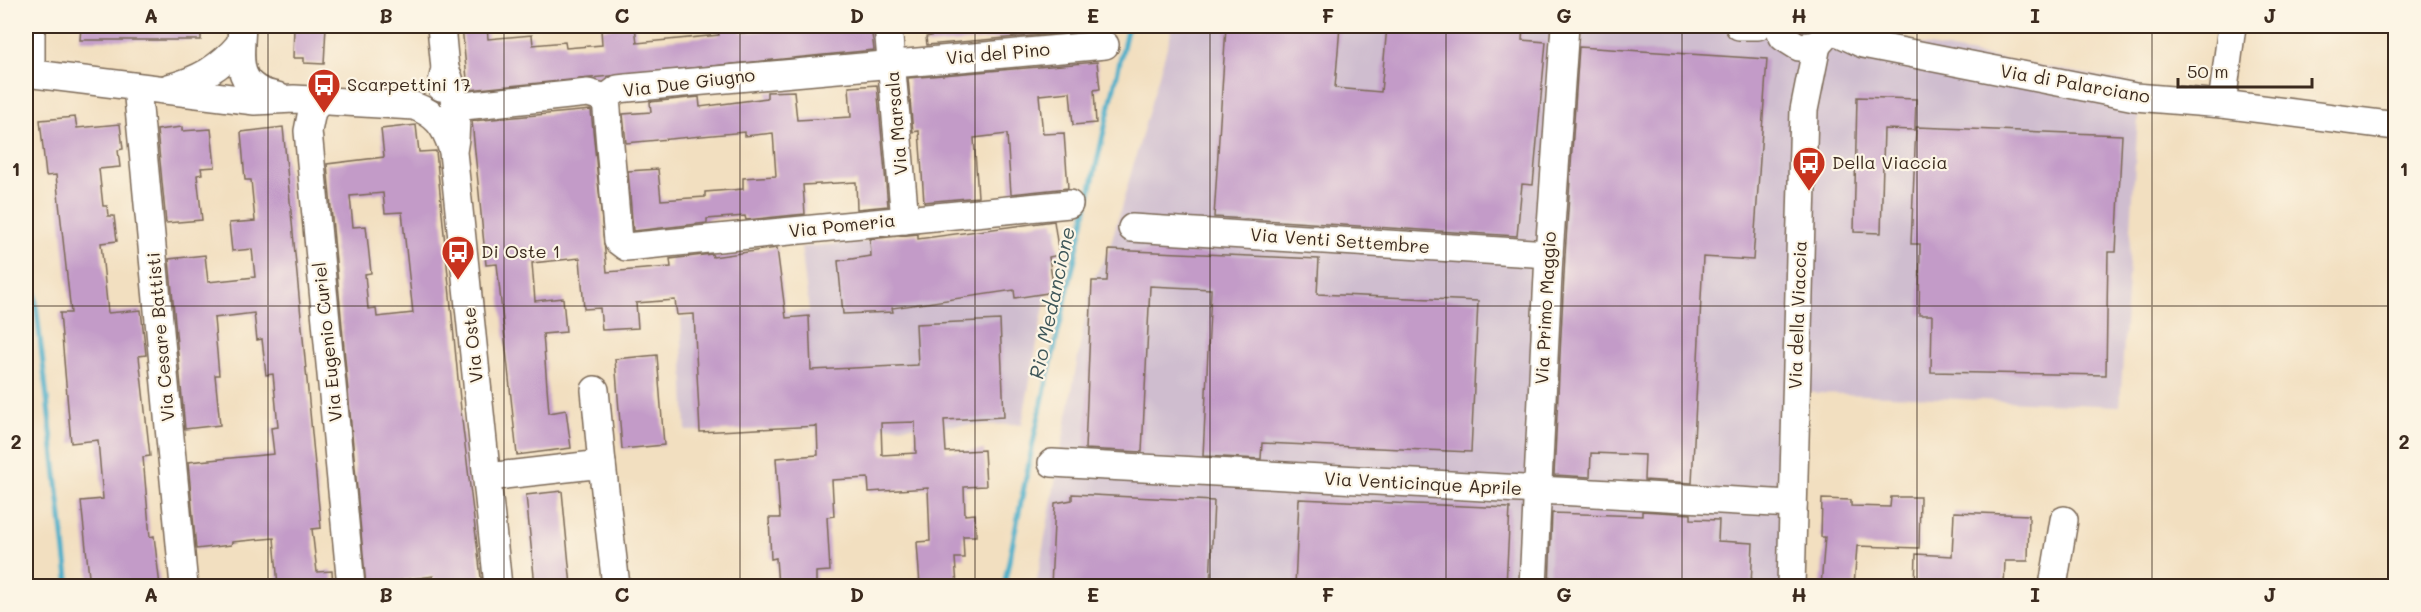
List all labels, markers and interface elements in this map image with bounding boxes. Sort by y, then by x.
text: A [144,2,158,28]
text: B [379,2,393,28]
text: C [615,2,630,28]
text: D [850,2,864,28]
text: E [1087,2,1099,28]
text: F [1322,2,1335,28]
text: G [1556,2,1572,28]
text: H [1791,2,1807,28]
text: I [2030,2,2040,28]
text: J [2263,2,2277,28]
street label: Via del Pino [945,36,1051,69]
scale bar [2178,51,2312,89]
street label: Via di Palarciano [1998,58,2152,108]
text: 50 m [2187,59,2229,83]
street label: Via Due Giugno [621,62,757,102]
bus stop icon: Scarpettini 17 [306,67,342,114]
street label: Via Marsala [880,70,913,176]
place label: Scarpettini 17 [347,72,471,96]
bus stop icon: Della Viaccia [1791,145,1827,192]
place label: Della Viaccia [1832,150,1948,174]
text: 1 [12,155,20,181]
text: 1 [2400,155,2408,181]
street label: Via Pomeria [787,207,896,243]
street label: Via Venti Settembre [1249,222,1431,258]
water label: Rio Medancione [1022,224,1080,381]
street label: Via Primo Maggio [1529,231,1561,385]
bus stop icon: Di Oste 1 [440,234,476,281]
place label: Di Oste 1 [481,239,561,263]
street label: Via della Viaccia [1782,240,1812,390]
street label: Via Cesare Battisti [141,251,179,423]
street label: Via Eugenio Curiel [307,261,347,423]
street label: Via Oste [456,306,488,384]
text: 2 [10,428,22,454]
text: 2 [2398,428,2410,454]
street label: Via Venticinque Aprile [1323,466,1523,500]
text: A [144,581,158,607]
text: B [379,581,393,607]
text: C [615,581,630,607]
text: D [850,581,864,607]
text: E [1087,581,1099,607]
text: F [1322,581,1335,607]
text: G [1556,581,1572,607]
text: H [1791,581,1807,607]
text: I [2030,581,2040,607]
text: J [2263,581,2277,607]

